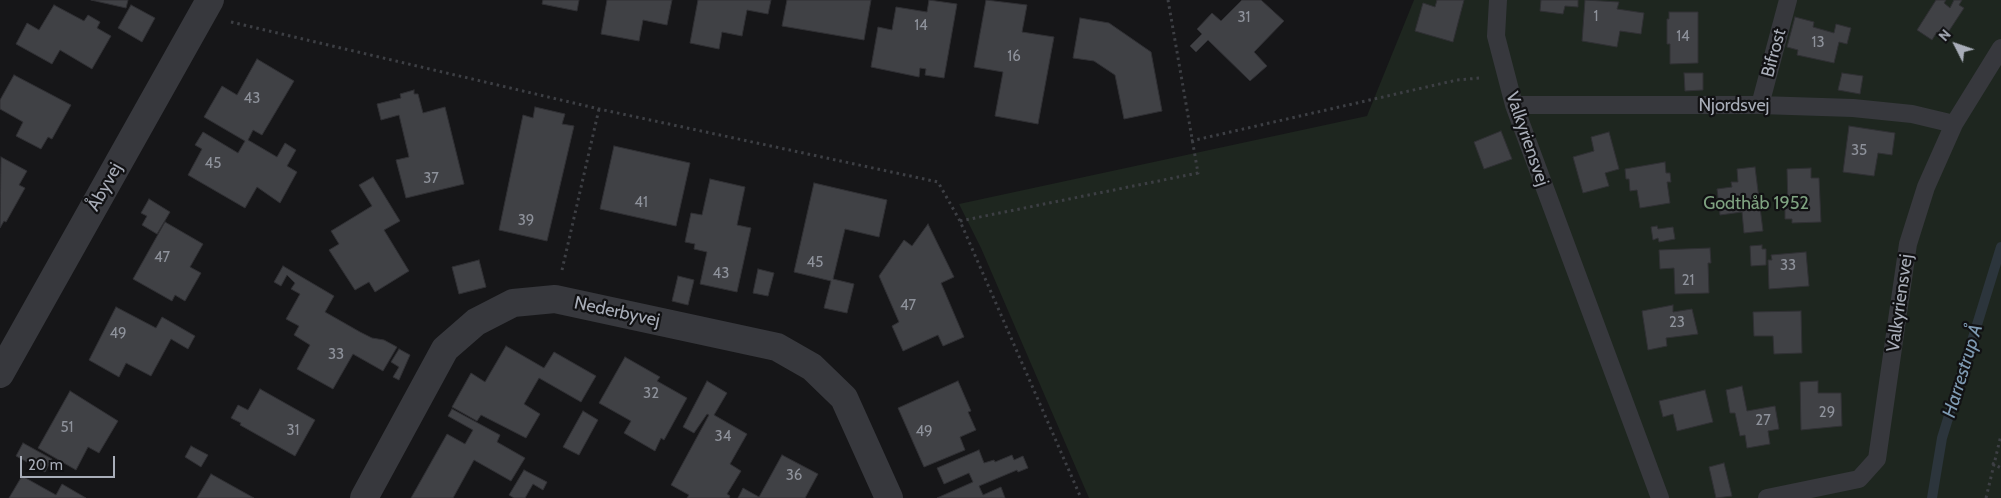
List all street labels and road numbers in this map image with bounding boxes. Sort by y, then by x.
street label: Bifrost [1757,26,1791,80]
street label: Valkyriensvej [1501,89,1553,189]
street label: Njordsvej [1699,95,1769,117]
street label: Åbyvej [83,159,127,215]
street label: Valkyriensvej [1882,253,1918,353]
street label: Nederbyvej [572,292,662,332]

